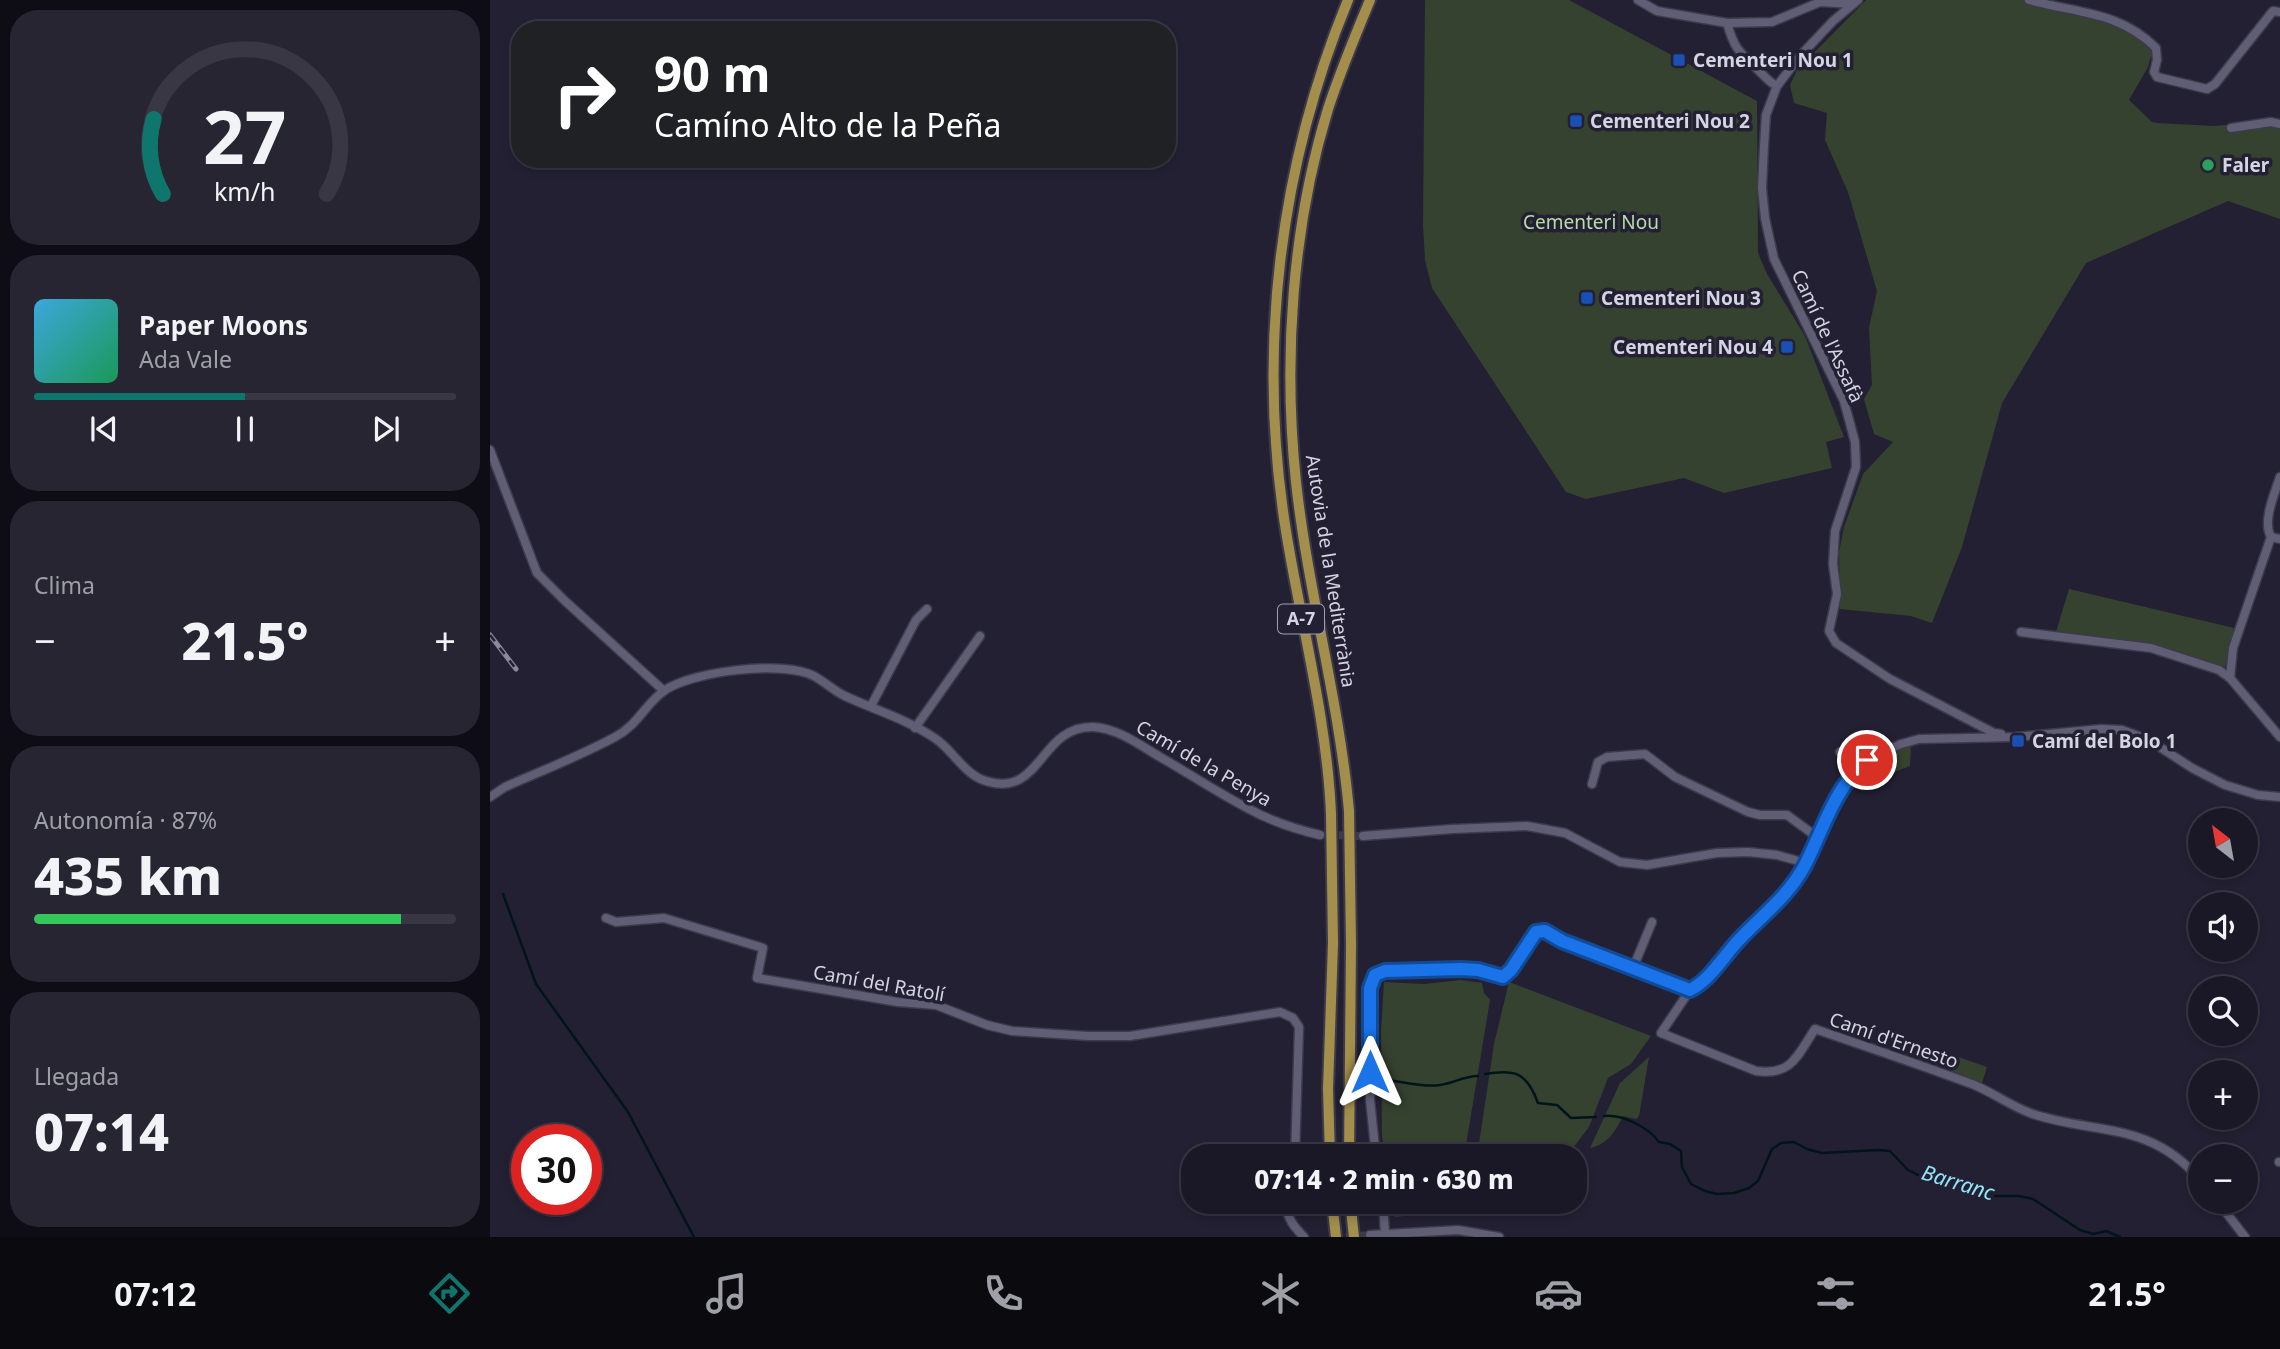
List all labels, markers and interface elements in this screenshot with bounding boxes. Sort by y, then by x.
text: 90 m [654,40,771,106]
place label: Cementeri Nou 1 [1693,47,1853,73]
icon: right [539,49,630,140]
marker: Cementeri Nou 1 [1671,52,1687,68]
text: 27 [203,86,287,185]
text: Camíno Alto de la Peña [654,103,1001,146]
place label: Cementeri Nou 2 [1590,108,1750,134]
marker: Cementeri Nou 2 [1568,113,1584,129]
place label: Faler [2222,152,2270,178]
marker: Faler [2200,157,2216,173]
text: km/h [214,174,276,208]
park label: Cementeri Nou [1523,209,1659,235]
street label: Camí de l'Assafà [1786,265,1870,407]
place label: Cementeri Nou 3 [1601,285,1761,311]
marker: Cementeri Nou 3 [1579,290,1595,306]
text: Paper Moons [139,307,308,343]
place label: Cementeri Nou 4 [1613,334,1773,360]
marker: Cementeri Nou 4 [1779,339,1795,355]
text: Ada Vale [139,343,232,375]
icon: previous [85,410,123,448]
icon: pause [226,410,264,448]
icon: next [367,410,405,448]
street label: Autovia de la Mediterrània [1300,453,1362,689]
text: Clima [34,569,95,601]
text: 21.5° [182,604,308,675]
road number: A-7 [1278,604,1324,634]
text: − [34,614,56,666]
text: + [434,614,456,666]
street label: Camí de la Penya [1131,714,1277,812]
place label: Camí del Bolo 1 [2032,728,2177,754]
pin [1837,730,1897,790]
marker: Camí del Bolo 1 [2010,733,2026,749]
icon: arrive [1848,741,1886,779]
text: Autonomía · 87% [34,804,217,836]
north arrow [2188,808,2258,878]
map controls [2188,808,2258,1214]
text: 435 km [34,839,222,910]
button: sound [2188,892,2258,962]
street label: Camí del Ratolí [811,959,948,1008]
button: search [2188,976,2258,1046]
street label: Camí d'Ernesto [1826,1006,1962,1074]
position arrow [1333,1035,1407,1109]
text: Llegada [34,1060,119,1092]
button: + [2188,1060,2258,1130]
text: 07:14 [34,1095,169,1166]
speed limit sign: 30 [511,1124,602,1215]
button: − [2188,1144,2258,1214]
water label: Barranc [1919,1158,1998,1206]
text: 07:14 · 2 min · 630 m [1254,1161,1514,1197]
icon: directions [425,1269,474,1318]
icon: music [702,1269,751,1318]
icon: phone [979,1269,1028,1318]
icon: climate [1256,1269,1305,1318]
icon: car [1534,1269,1583,1318]
icon: filters [1811,1269,1860,1318]
text: 07:12 [114,1272,196,1315]
text: 21.5° [2088,1272,2166,1315]

